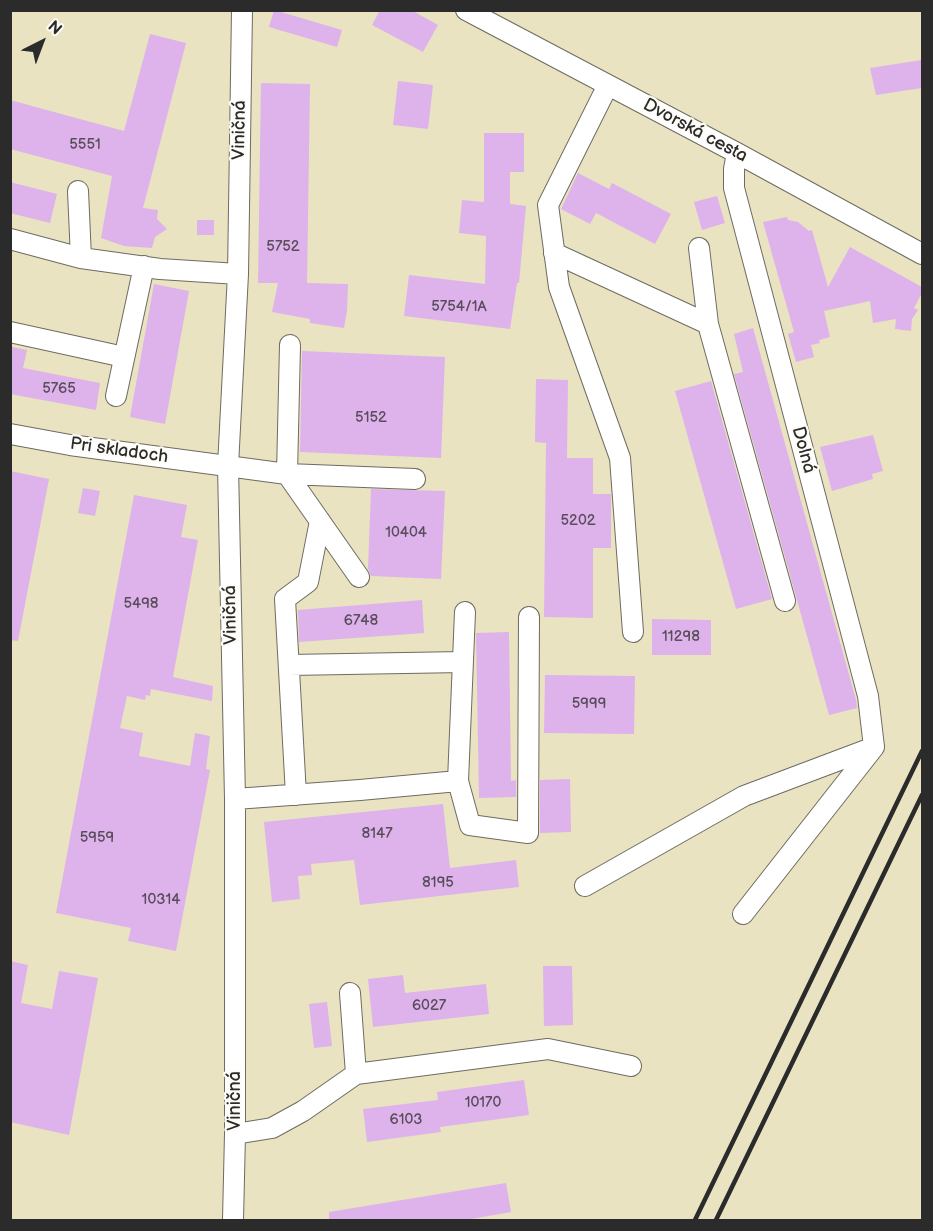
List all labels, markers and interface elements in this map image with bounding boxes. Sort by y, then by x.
north arrow [12,12,72,72]
text: N [44,17,65,39]
street label: Dvorská cesta [639,94,751,168]
street label: Viničná [229,100,251,160]
house number: 5551 [69,136,101,154]
house number: 5752 [266,238,300,256]
house number: 5754/1A [431,298,487,316]
house number: 5765 [42,380,76,398]
house number: 5152 [355,409,387,427]
street label: Dolná [786,424,820,476]
street label: Pri skladoch [69,433,169,469]
house number: 5202 [560,512,596,530]
house number: 10404 [385,524,427,542]
street label: Viničná [220,585,242,645]
house number: 5498 [123,595,159,613]
house number: 6748 [344,612,378,630]
house number: 11298 [662,628,700,646]
house number: 5999 [572,695,606,713]
house number: 8147 [361,825,393,843]
house number: 5959 [80,829,114,847]
house number: 8195 [422,874,454,892]
house number: 10314 [142,891,180,909]
house number: 6027 [412,997,446,1015]
street label: Viničná [224,1071,246,1131]
house number: 10170 [465,1094,501,1112]
house number: 6103 [389,1111,423,1129]

